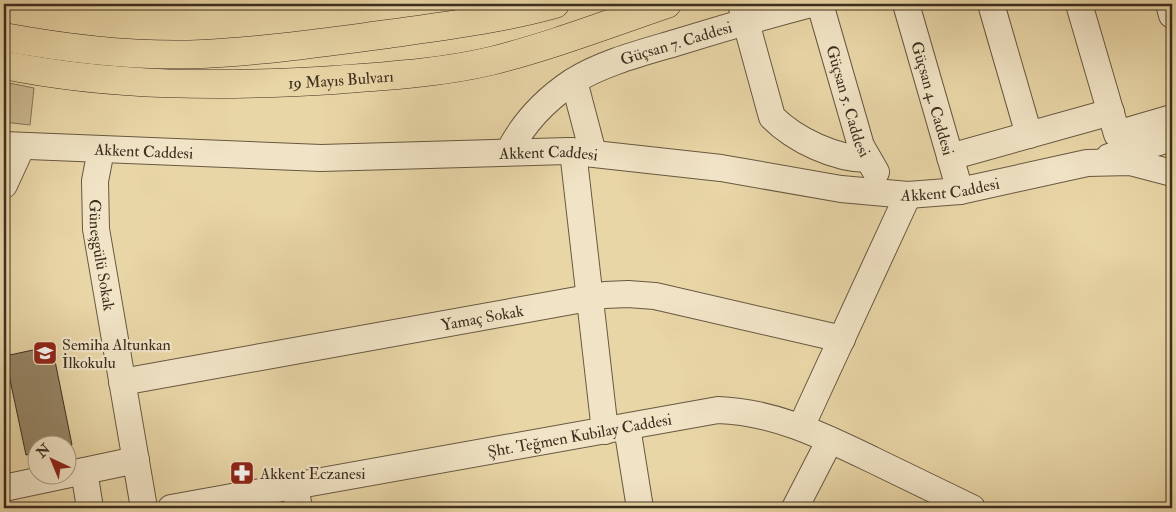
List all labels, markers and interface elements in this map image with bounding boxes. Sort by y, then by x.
street label: Güçsan 7. Caddesi [618,17,735,70]
street label: Güçsan 4. Caddesi [906,39,958,158]
street label: Güçsan 5. Caddesi [821,43,874,161]
street label: 19 Mayıs Bulvarı [288,66,394,93]
street label: Akkent Caddesi [93,140,194,164]
street label: Akkent Caddesi [498,142,599,165]
street label: Akkent Caddesi [899,174,1001,206]
street label: Güneşgülü Sokak [84,199,119,313]
street label: Yamaç Sokak [440,301,525,335]
place label: Semiha Altunkan İlkokulu [62,335,171,373]
school or university icon: Semiha Altunkan İlkokulu [32,340,58,366]
street label: Şht. Teğmen Kubilay Caddesi [486,410,673,462]
north arrow [28,434,78,484]
text: N [32,440,54,462]
pharmacy icon: Akkent Eczanesi [229,460,255,486]
place label: Akkent Eczanesi [259,464,366,484]

